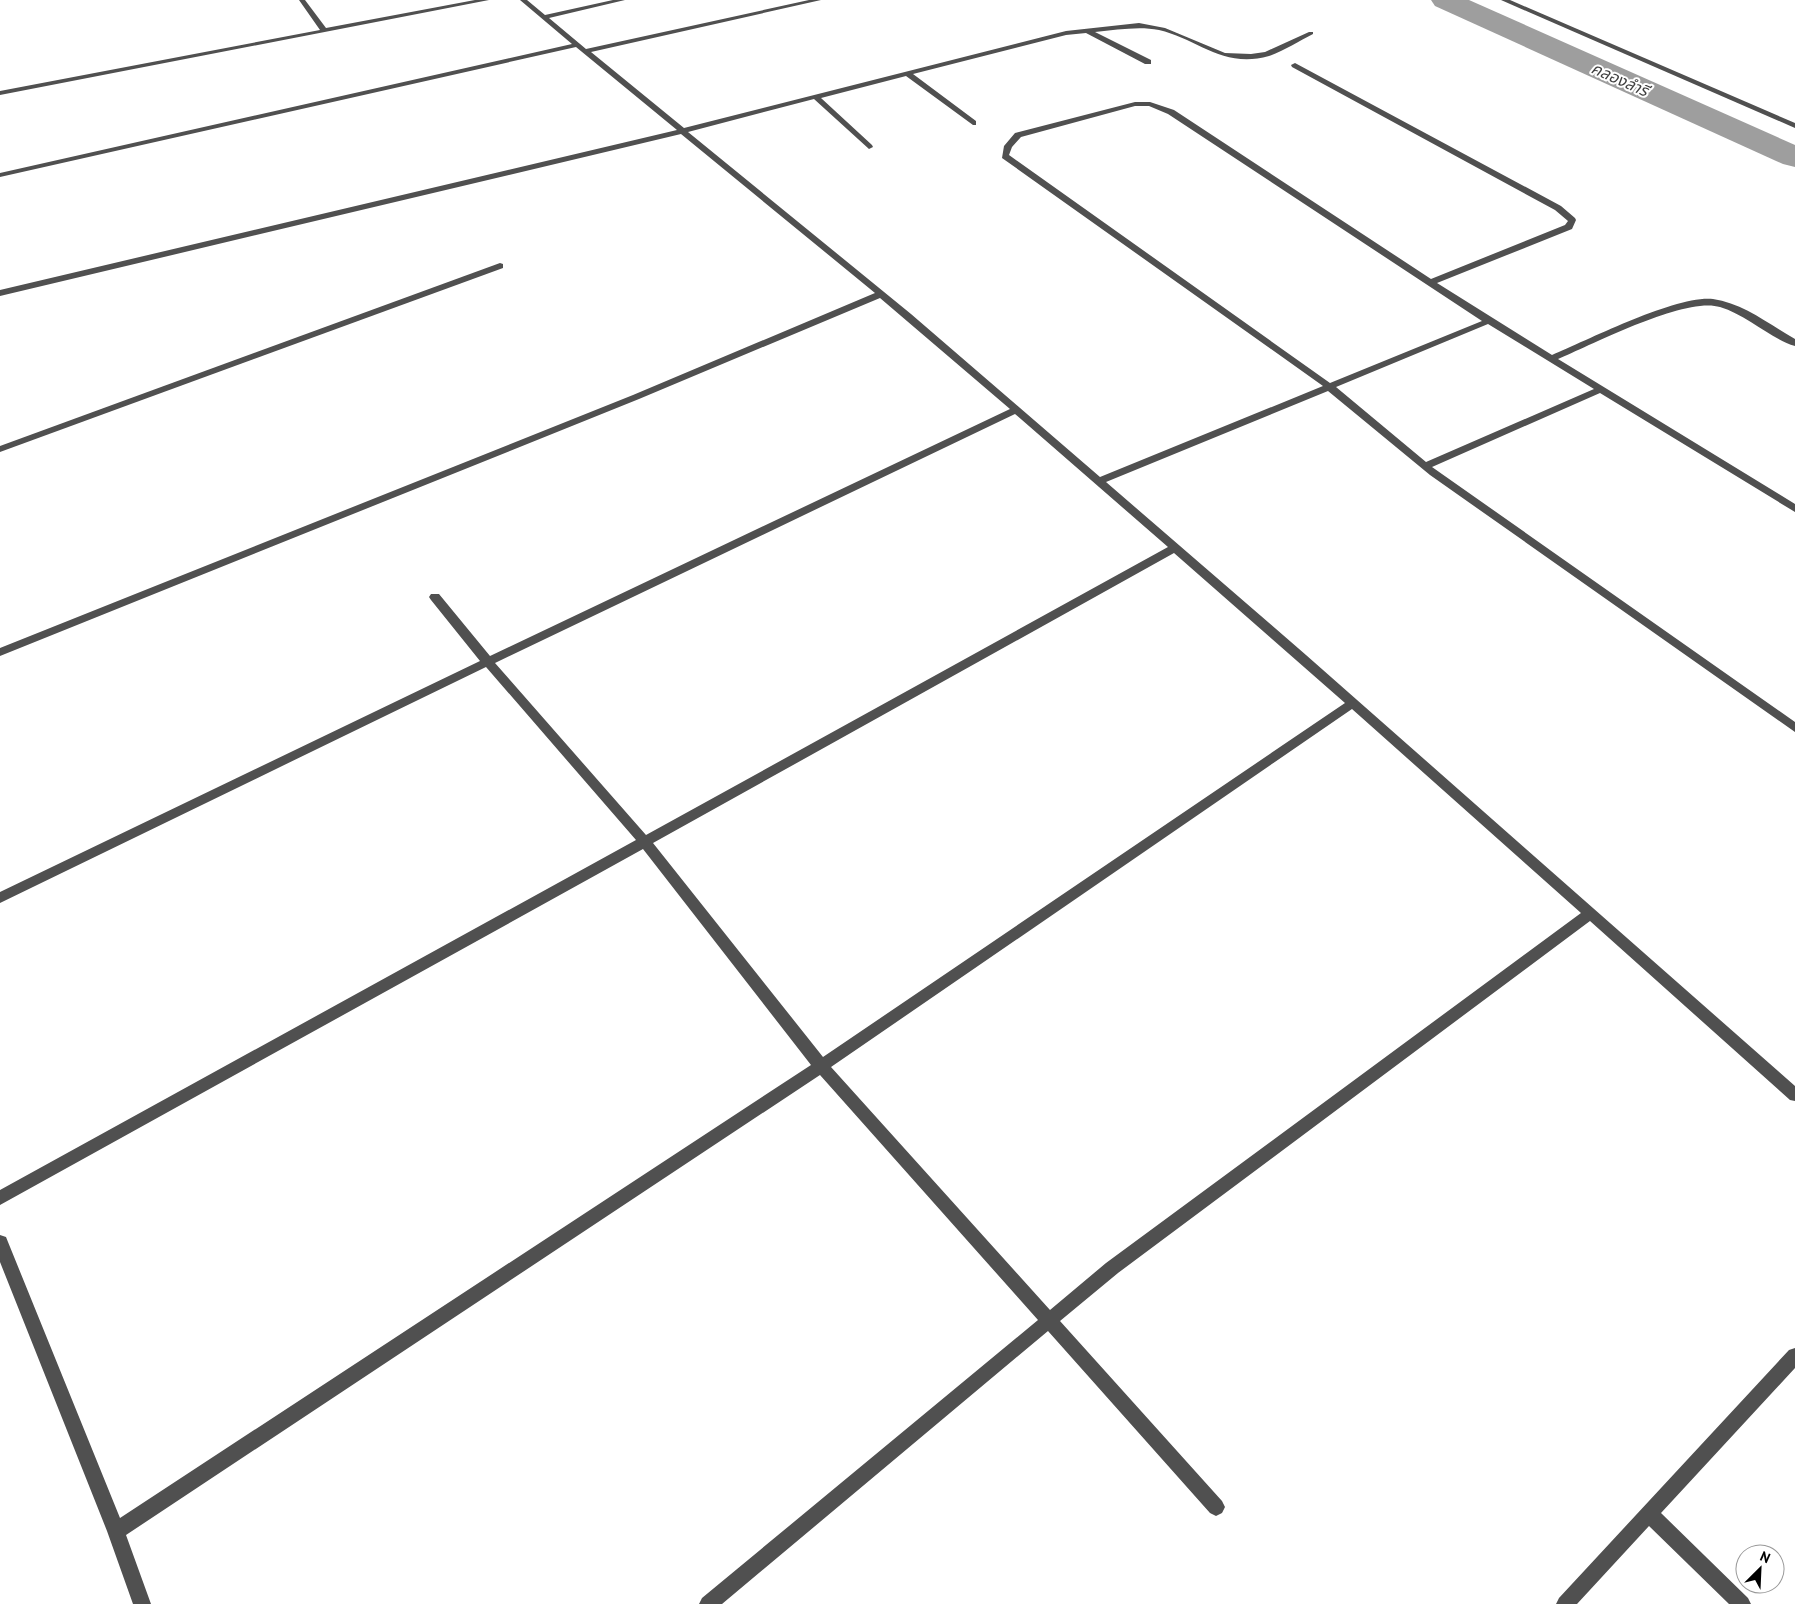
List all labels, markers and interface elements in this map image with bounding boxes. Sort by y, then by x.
water label: คลองลำรี [1588,58,1654,102]
north arrow [1735,1544,1785,1594]
text: N [1757,1547,1773,1567]

